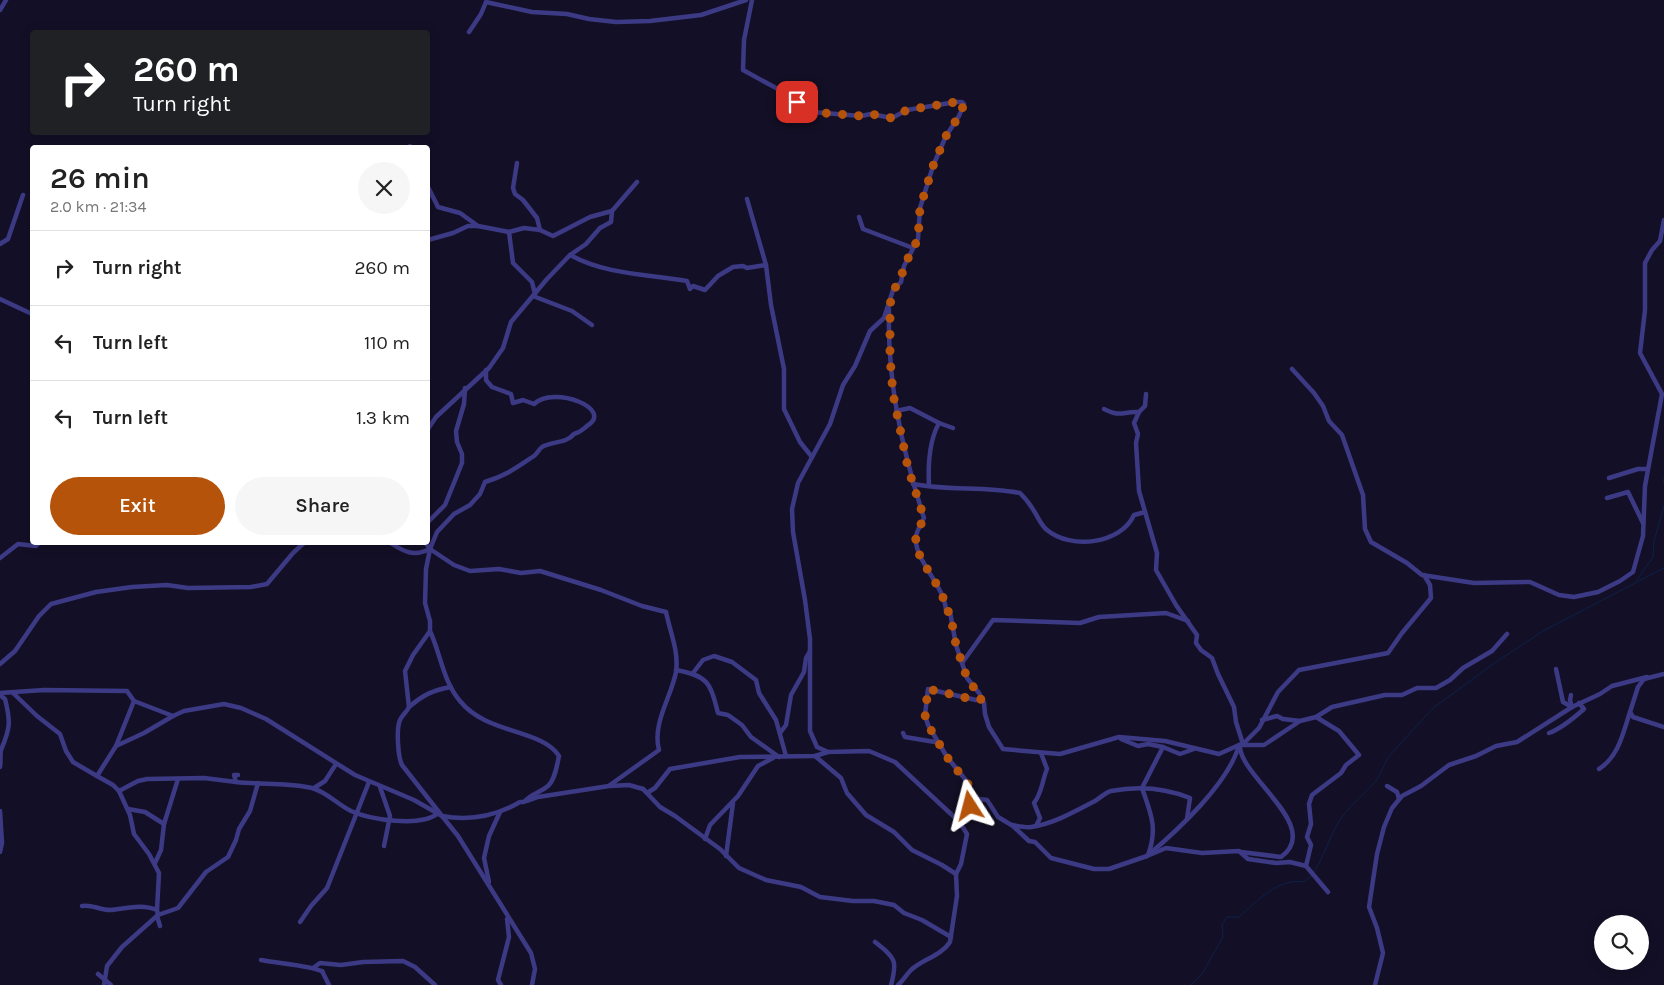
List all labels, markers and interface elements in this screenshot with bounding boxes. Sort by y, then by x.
text: 260 m [133,49,240,90]
icon: right [50,50,115,115]
pin [776,81,818,123]
icon: arrive [783,88,811,116]
text: Turn right [133,91,231,117]
text: 26 min [50,160,150,196]
button: close [358,162,410,214]
text: 2.0 km · 21:34 [50,197,147,216]
icon: right [50,254,78,282]
text: Turn right [93,257,182,279]
text: 260 m [355,257,410,279]
icon: left [50,329,78,357]
text: Turn left [93,332,168,354]
text: 110 m [364,332,410,354]
icon: left [50,404,78,432]
text: Turn left [93,407,168,429]
text: 1.3 km [356,407,410,429]
button: Exit [50,477,225,535]
button: Share [235,477,410,535]
position arrow [943,779,995,831]
map controls [1594,915,1649,970]
button: search [1594,915,1649,970]

